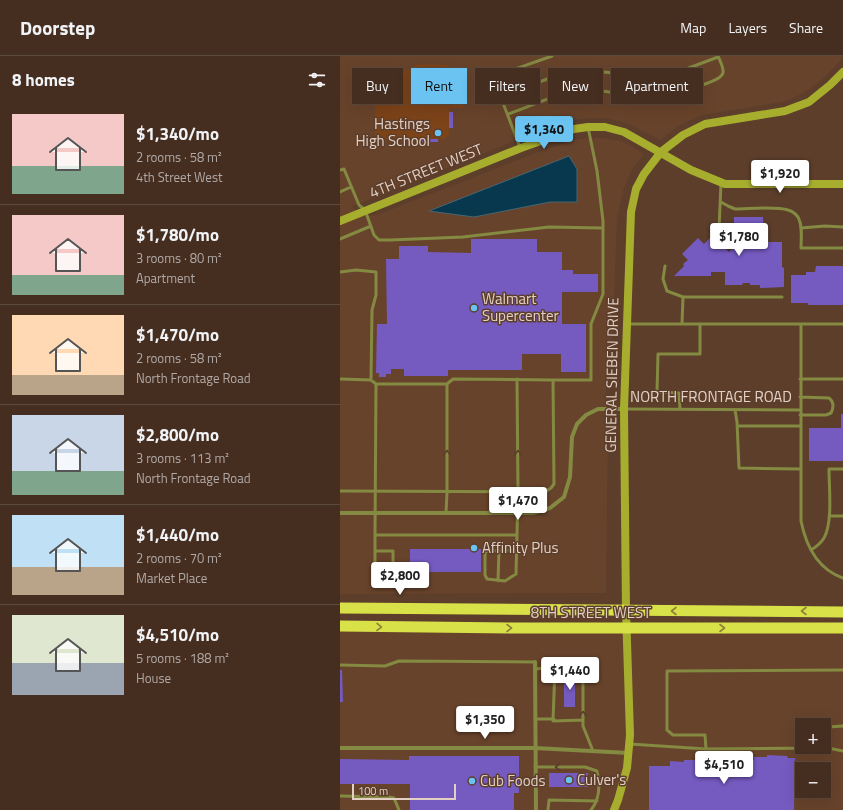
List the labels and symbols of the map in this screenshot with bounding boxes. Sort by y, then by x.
place label: Hastings High School [355,112,430,152]
pin: $1,340 [511,116,577,150]
marker: Hastings High School [433,128,443,138]
street label: 4TH STREET WEST [366,137,486,204]
pin: $1,920 [747,160,813,194]
pin: $1,780 [706,223,772,257]
place label: Walmart Supercenter [482,287,559,327]
street label: GENERAL SIEBEN DRIVE [599,297,624,453]
marker: Walmart Supercenter [469,303,479,313]
street label: NORTH FRONTAGE ROAD [630,385,792,408]
one-way arrow [443,450,451,456]
one-way arrow [514,450,522,456]
pin: $1,470 [485,487,551,521]
place label: Affinity Plus [482,536,559,559]
marker: Affinity Plus [469,543,479,553]
pin: $2,800 [367,562,433,596]
street label: 8TH STREET WEST [531,601,651,624]
one-way arrow [671,607,677,615]
one-way arrow [801,607,807,615]
one-way arrow [376,623,382,631]
one-way arrow [506,624,512,632]
one-way arrow [719,624,725,632]
pin: $1,440 [537,657,603,691]
pin: $1,350 [452,706,518,740]
one-way arrow [579,711,587,717]
pin: $4,510 [691,751,757,785]
one-way arrow [555,763,561,771]
place label: Culver's [577,768,626,791]
place label: Cub Foods [480,769,546,792]
marker: Culver's [564,775,574,785]
marker: Cub Foods [467,776,477,786]
scale bar [352,782,456,801]

